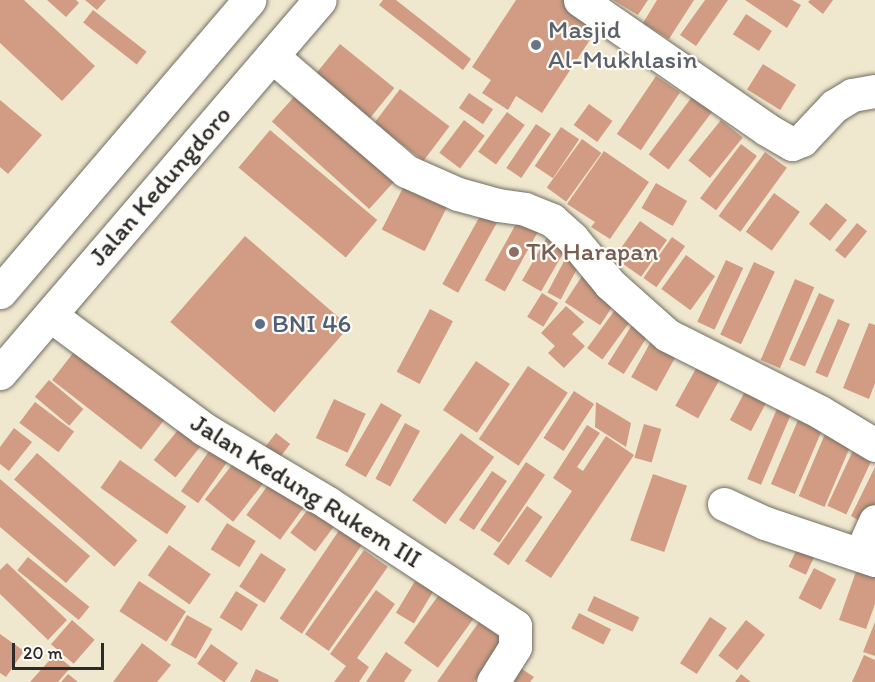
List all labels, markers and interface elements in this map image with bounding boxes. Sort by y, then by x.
place label: Masjid Al-Mukhlasin [548,14,697,76]
marker: Masjid Al-Mukhlasin [529,38,543,52]
street label: Jalan Kedungdoro [82,100,238,272]
place label: TK Harapan [526,236,658,268]
marker: TK Harapan [507,245,521,259]
place label: BNI 46 [272,308,351,340]
marker: BNI 46 [253,317,267,331]
street label: Jalan Kedung Rukem III [185,408,427,574]
scale bar [15,631,106,669]
text: 20 m [23,642,63,664]

